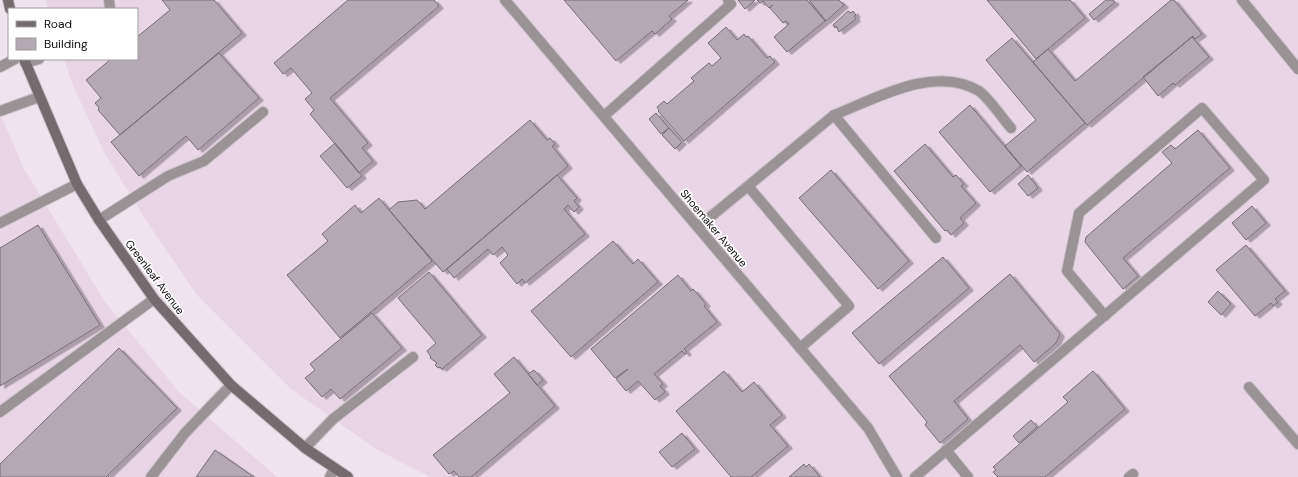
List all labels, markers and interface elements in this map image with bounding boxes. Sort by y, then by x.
legend [8,8,138,60]
text: Road [44,16,72,32]
text: Building [44,36,88,52]
street label: Shoemaker Avenue [677,186,751,270]
street label: Greenleaf Avenue [122,237,188,317]

